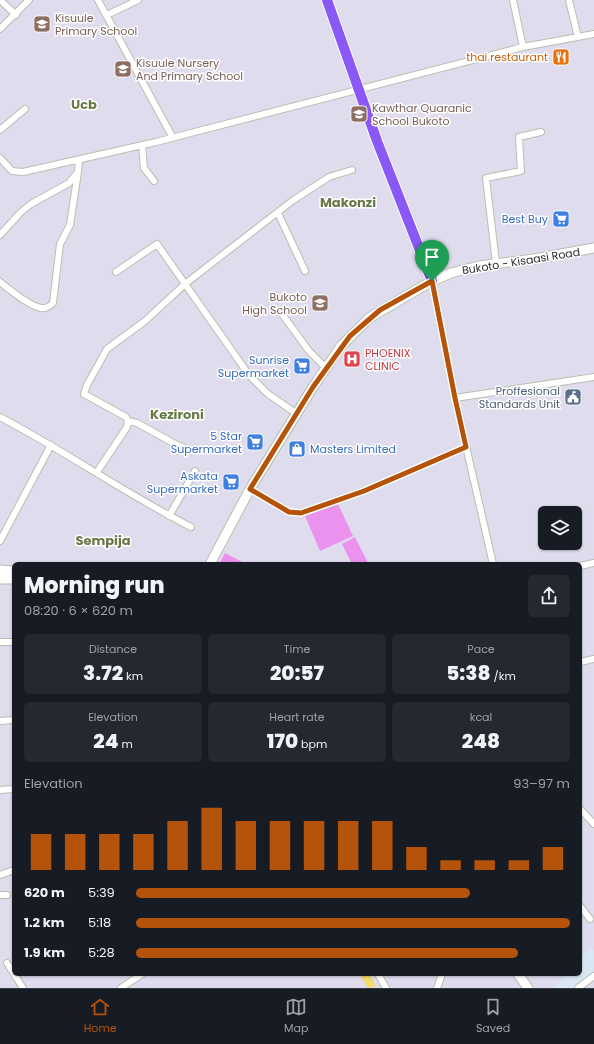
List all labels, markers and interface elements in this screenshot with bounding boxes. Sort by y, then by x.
place label: Kisuule Primary School [55,10,137,39]
school or university icon: Kisuule Primary School [32,14,52,34]
restaurant icon: thai restaurant [551,47,571,67]
place label: thai restaurant [466,49,548,65]
place label: Kisuule Nursery And Primary School [136,55,243,84]
school or university icon: Kisuule Nursery And Primary School [113,59,133,79]
district label: Ucb [71,95,97,114]
place label: Kawthar Quaranic School Bukoto [372,100,472,129]
school or university icon: Kawthar Quaranic School Bukoto [349,104,369,124]
district label: Makonzi [320,193,376,212]
supermarket icon: Best Buy [551,209,571,229]
place label: Best Buy [502,211,549,227]
pin [415,240,449,281]
street label: Bukoto - Kisaasi Road [461,244,581,278]
icon: arrive [421,246,443,268]
place label: Bukoto High School [242,289,307,318]
school or university icon: Bukoto High School [310,293,330,313]
place label: PHOENIX CLINIC [365,345,411,374]
hospital icon: PHOENIX CLINIC [342,349,362,369]
place label: Sunrise Supermarket [218,352,289,381]
supermarket icon: Sunrise Supermarket [292,356,312,376]
place label: Proffesional Standards Unit [479,383,560,412]
public building icon: Proffesional Standards Unit [563,387,583,407]
district label: Kezironi [150,405,204,424]
place label: 5 Star Supermarket [171,428,242,457]
supermarket icon: 5 Star Supermarket [245,432,265,452]
shop icon: Masters Limited [287,439,307,459]
place label: Masters Limited [310,441,396,457]
place label: Askata Supermarket [147,468,218,497]
supermarket icon: Askata Supermarket [221,472,241,492]
map controls [538,506,582,550]
button: layers [538,506,582,550]
district label: Sempija [75,531,131,550]
text: Morning run [24,570,165,601]
button: share [528,575,570,617]
text: 08:20 · 6 × 620 m [24,601,133,620]
text: Distance [89,641,137,657]
text: Time [284,641,310,657]
text: Pace [467,641,495,657]
text: 3.72 [83,659,123,687]
text: 20:57 [270,659,324,687]
text: 5:38 [446,659,491,687]
text: km [123,668,143,684]
text: /km [491,668,516,684]
text: Elevation [88,709,138,725]
text: Heart rate [269,709,325,725]
text: kcal [470,709,492,725]
text: 24 [93,727,118,755]
text: 170 [267,727,298,755]
text: 248 [462,727,500,755]
text: m [118,736,133,752]
text: bpm [298,736,327,752]
text: Elevation [24,774,83,793]
text: 93–97 m [513,774,570,793]
text: 620 m [24,883,65,902]
text: 5:39 [88,883,115,902]
text: 1.2 km [24,913,65,932]
text: 5:18 [88,913,111,932]
text: 1.9 km [24,943,65,962]
text: 5:28 [88,943,115,962]
tab: Home [84,996,117,1037]
tab: Map [284,996,308,1037]
tab: Saved [476,996,510,1037]

